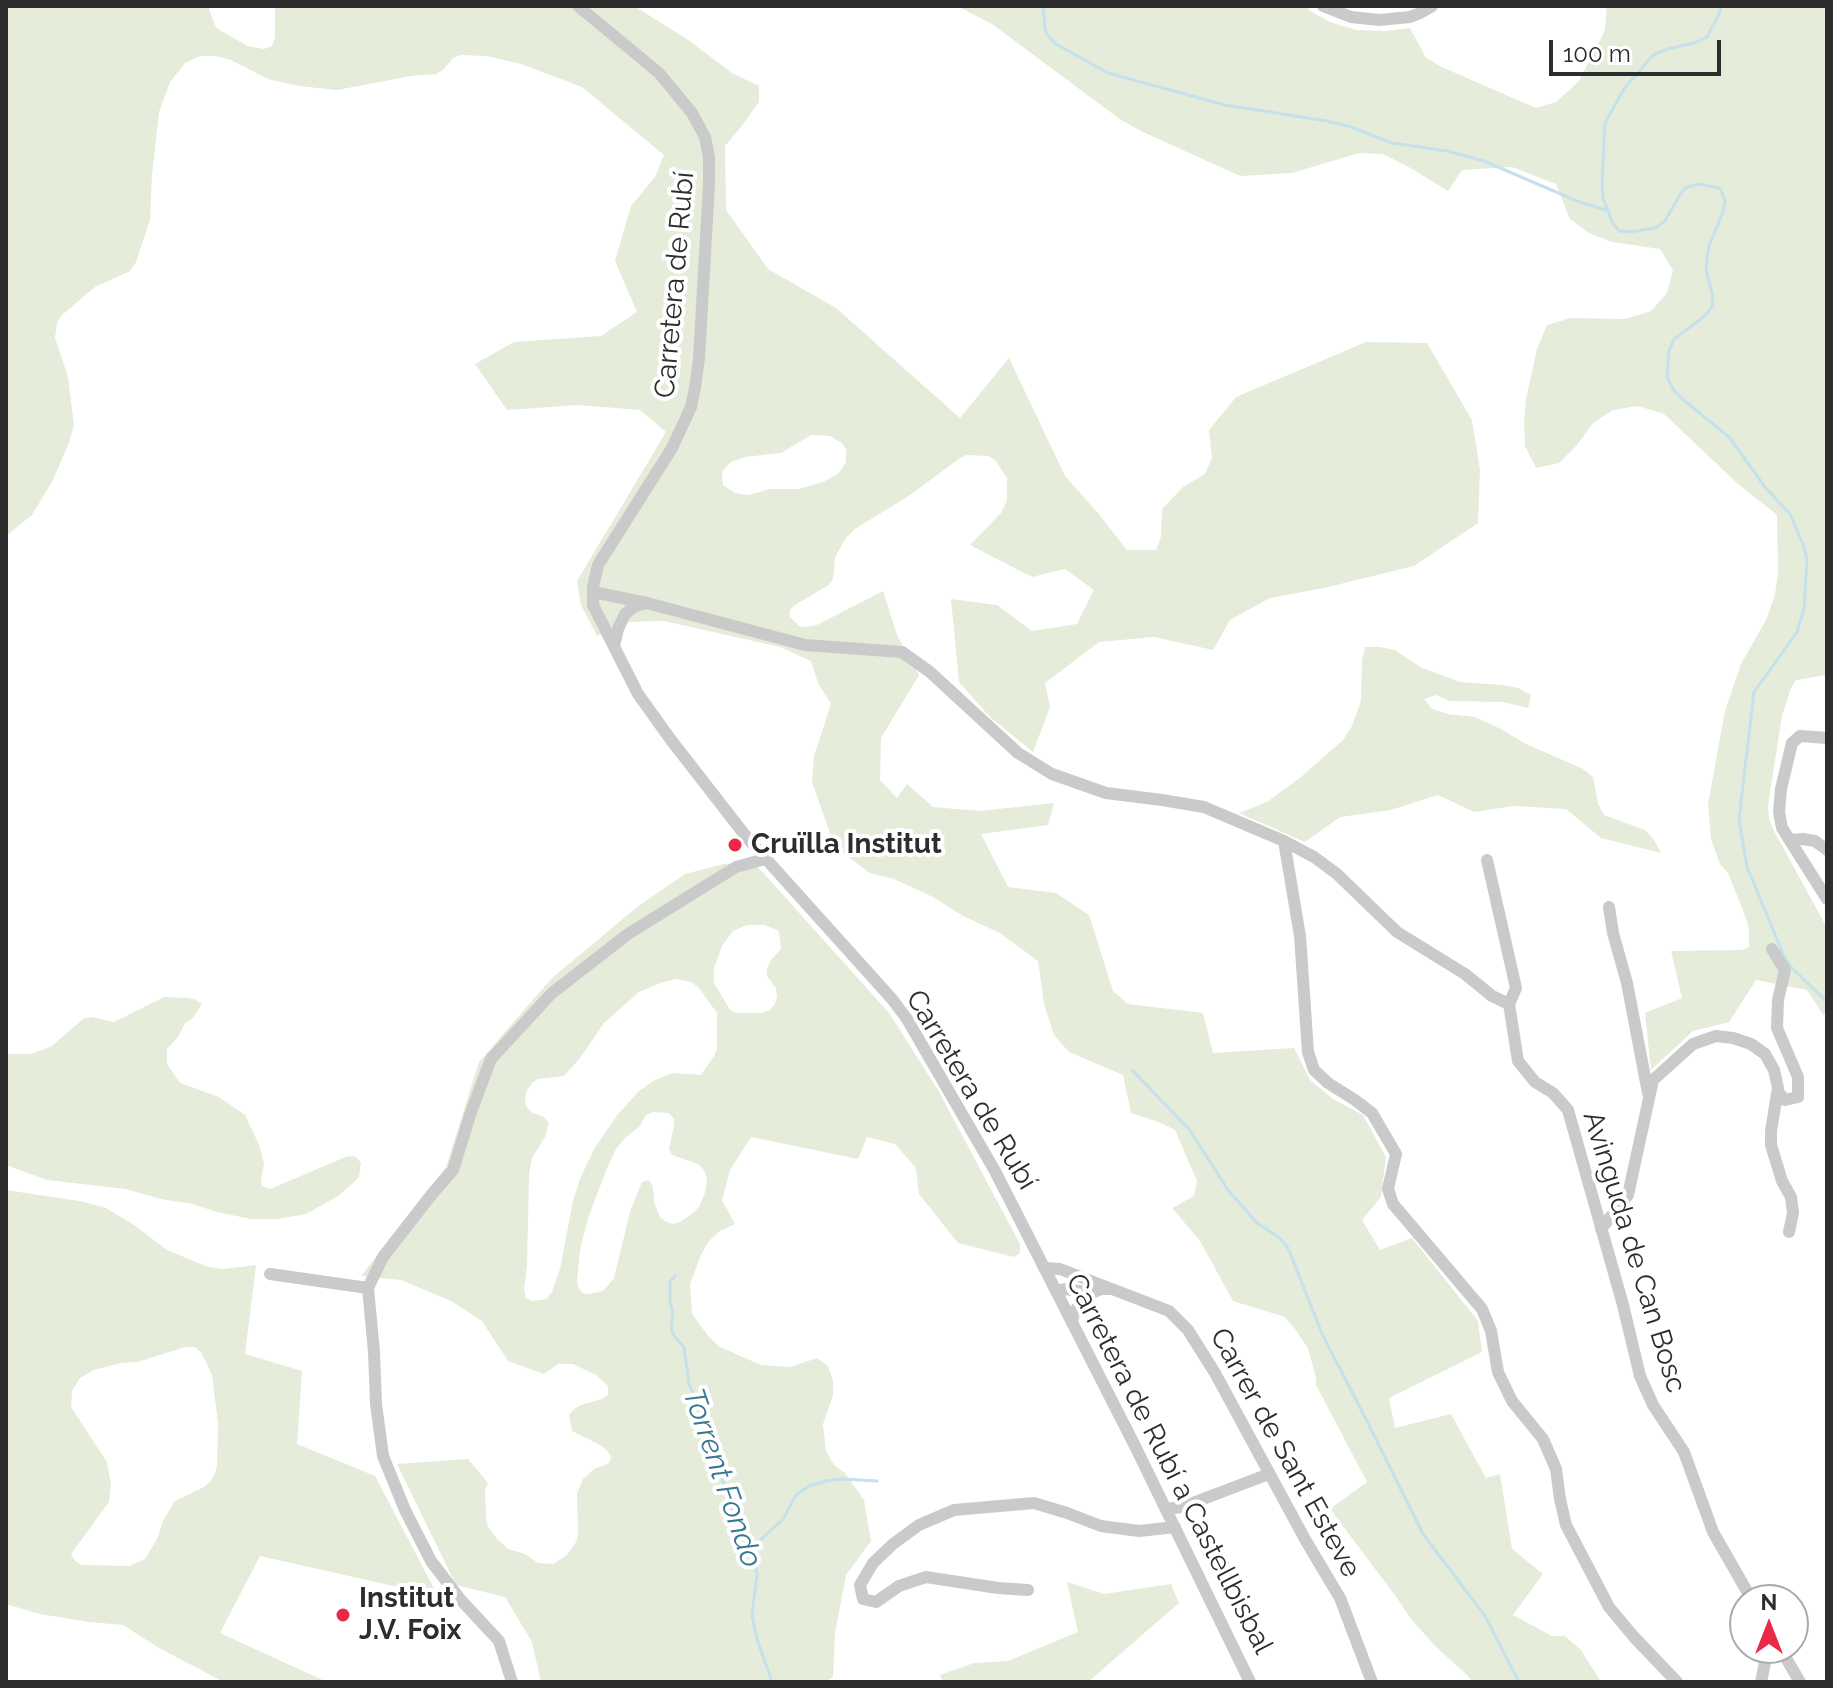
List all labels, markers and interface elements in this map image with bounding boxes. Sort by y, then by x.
scale bar [1553,24,1725,74]
text: 100 m [1563,39,1631,68]
street label: Carretera de Rubí [648,171,702,399]
place label: Cruïlla Institut [751,828,942,862]
marker: Cruïlla Institut [726,836,744,854]
street label: Carretera de Rubí [898,984,1044,1196]
street label: Avinguda de Can Bosc [1575,1107,1693,1397]
street label: Carretera de Rubí a Castellbisbal [1058,1268,1280,1660]
street label: Carrer de Sant Esteve [1203,1323,1367,1583]
water label: Torrent Fondo [675,1384,769,1572]
place label: Institut J.V. Foix [359,1582,461,1648]
north arrow [1729,1584,1809,1664]
text: N [1761,1589,1777,1615]
marker: Institut J.V. Foix [334,1606,352,1624]

